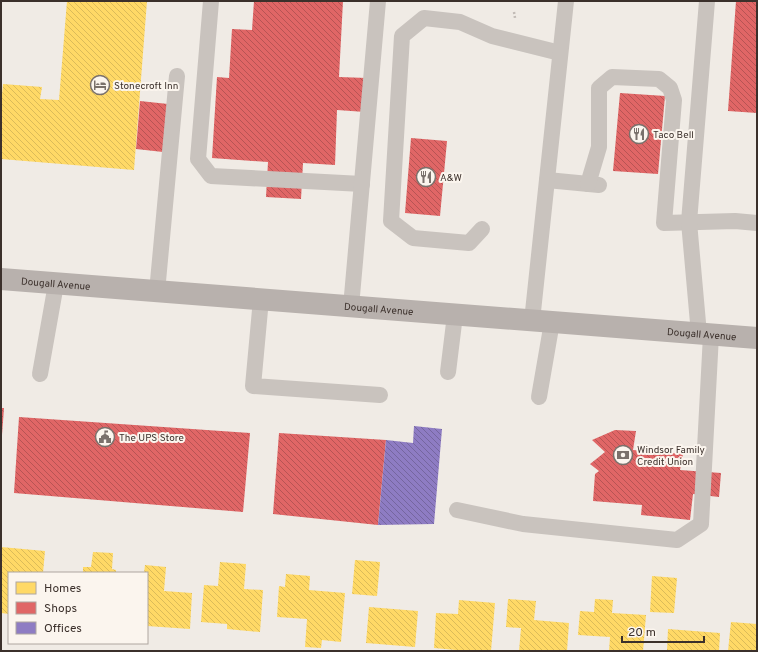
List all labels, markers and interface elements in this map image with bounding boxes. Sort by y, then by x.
hotel icon: Stonecroft Inn [89,74,111,96]
place label: Stonecroft Inn [114,80,178,93]
restaurant icon: Taco Bell [628,123,650,145]
place label: Taco Bell [653,129,694,142]
restaurant icon: A&W [415,166,437,188]
place label: A&W [440,172,462,185]
street label: Dougall Avenue [21,276,91,294]
street label: Dougall Avenue [344,301,414,319]
street label: Dougall Avenue [667,326,737,344]
public building icon: The UPS Store [94,426,116,448]
place label: The UPS Store [119,432,184,445]
bank icon: Windsor Family Credit Union [612,444,634,466]
place label: Windsor Family Credit Union [637,444,705,469]
legend [8,572,148,644]
text: Homes [44,581,81,597]
text: Shops [44,601,77,617]
scale bar [622,618,704,644]
text: Offices [44,621,82,637]
text: 20 m [628,625,656,641]

